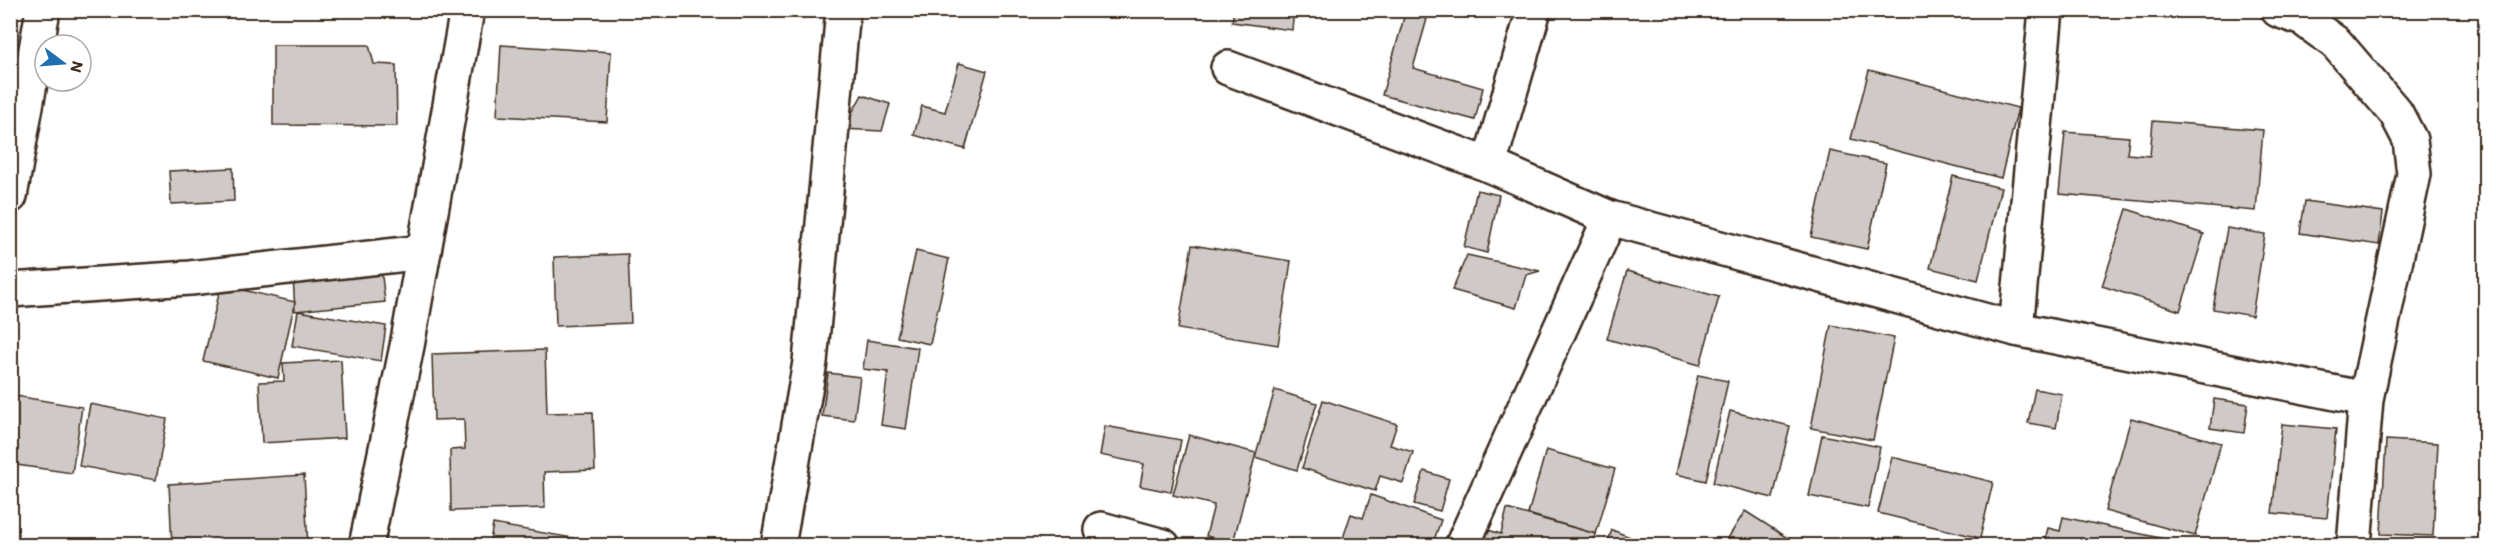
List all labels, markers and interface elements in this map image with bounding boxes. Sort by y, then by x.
north arrow [33,33,93,93]
text: N [66,59,88,75]

